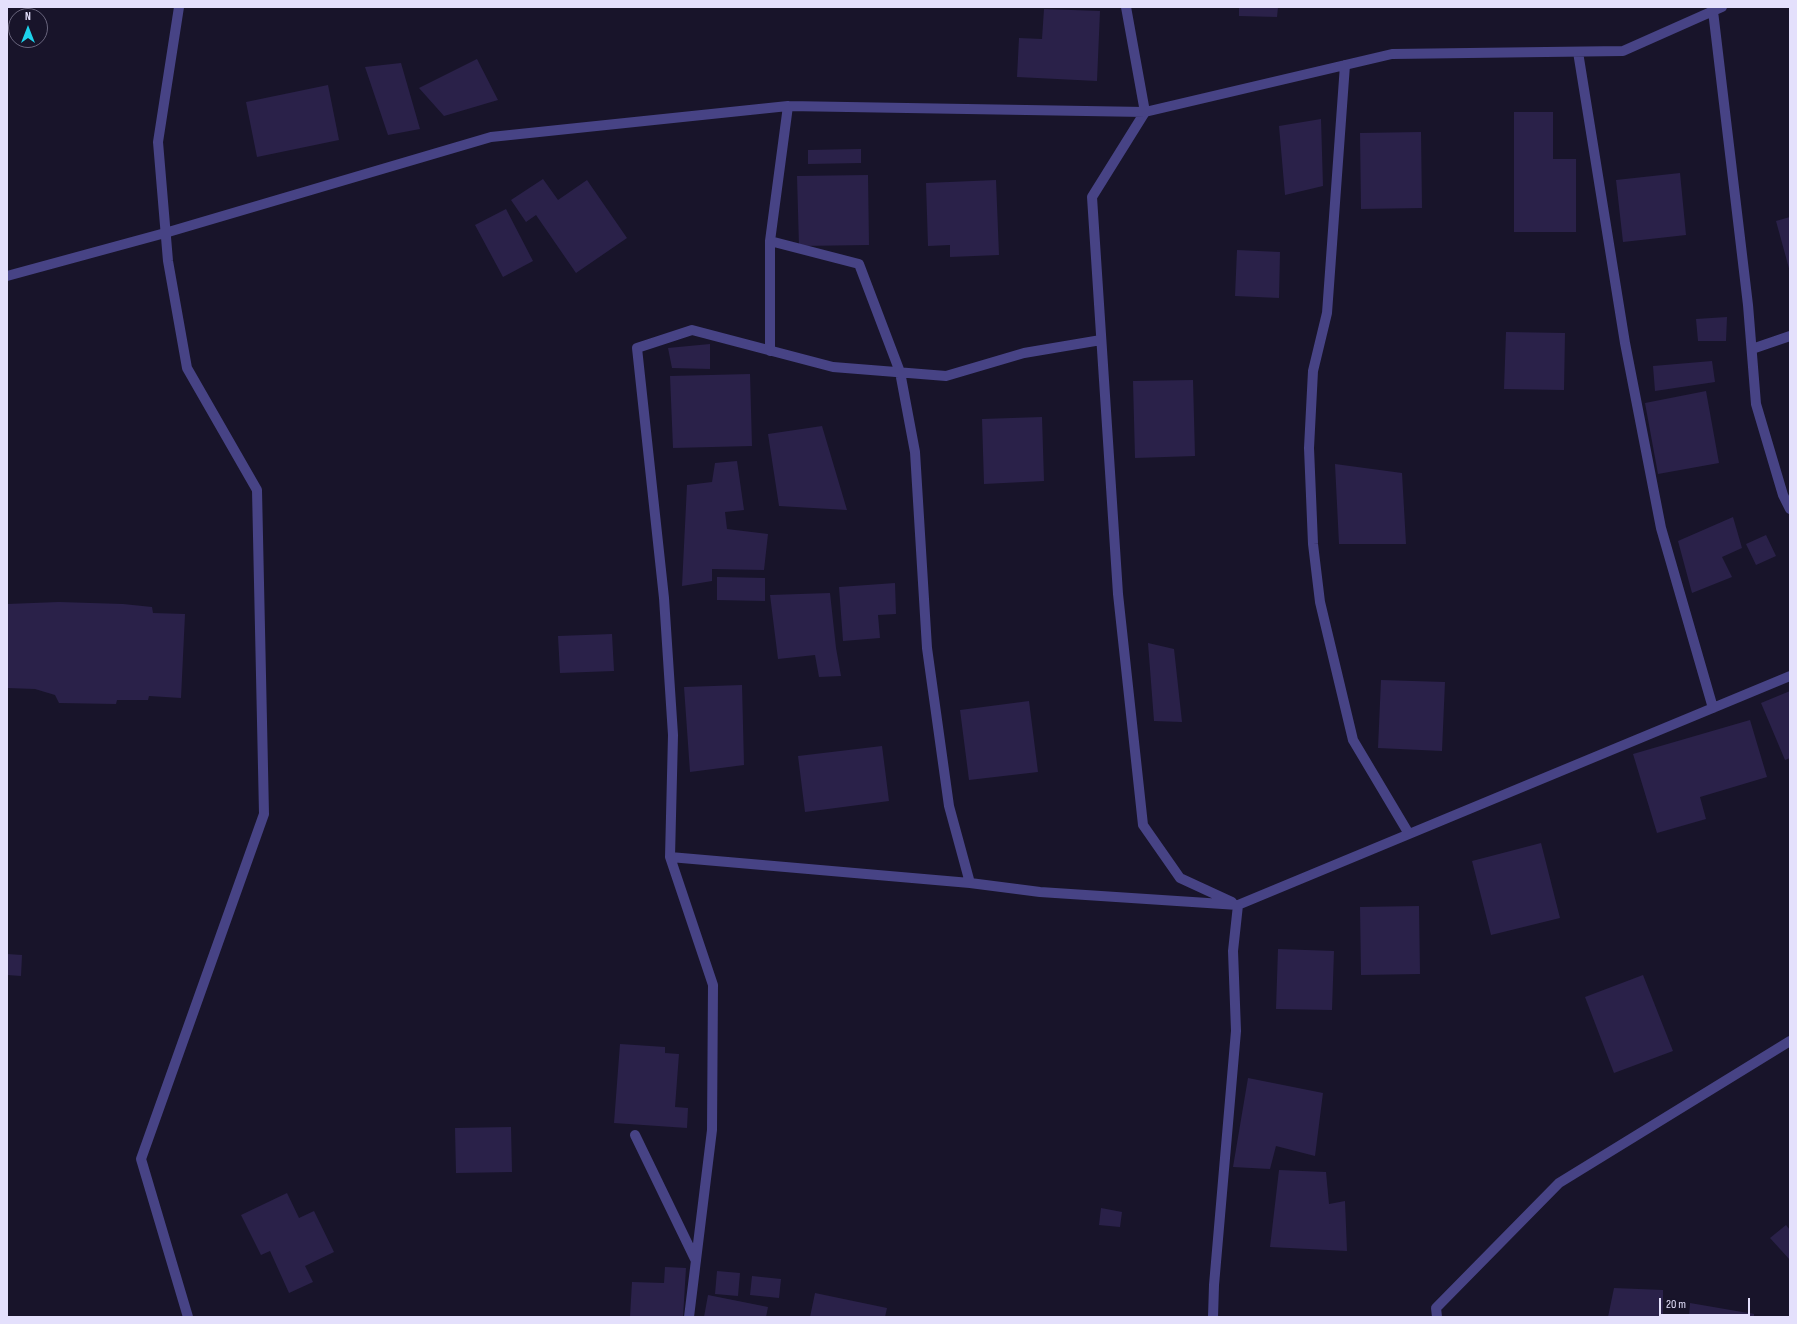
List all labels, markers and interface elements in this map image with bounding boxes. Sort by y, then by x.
north arrow [8,8,48,48]
text: N [25,10,31,23]
scale bar [1661,1290,1752,1316]
text: 20 m [1666,1297,1686,1312]

